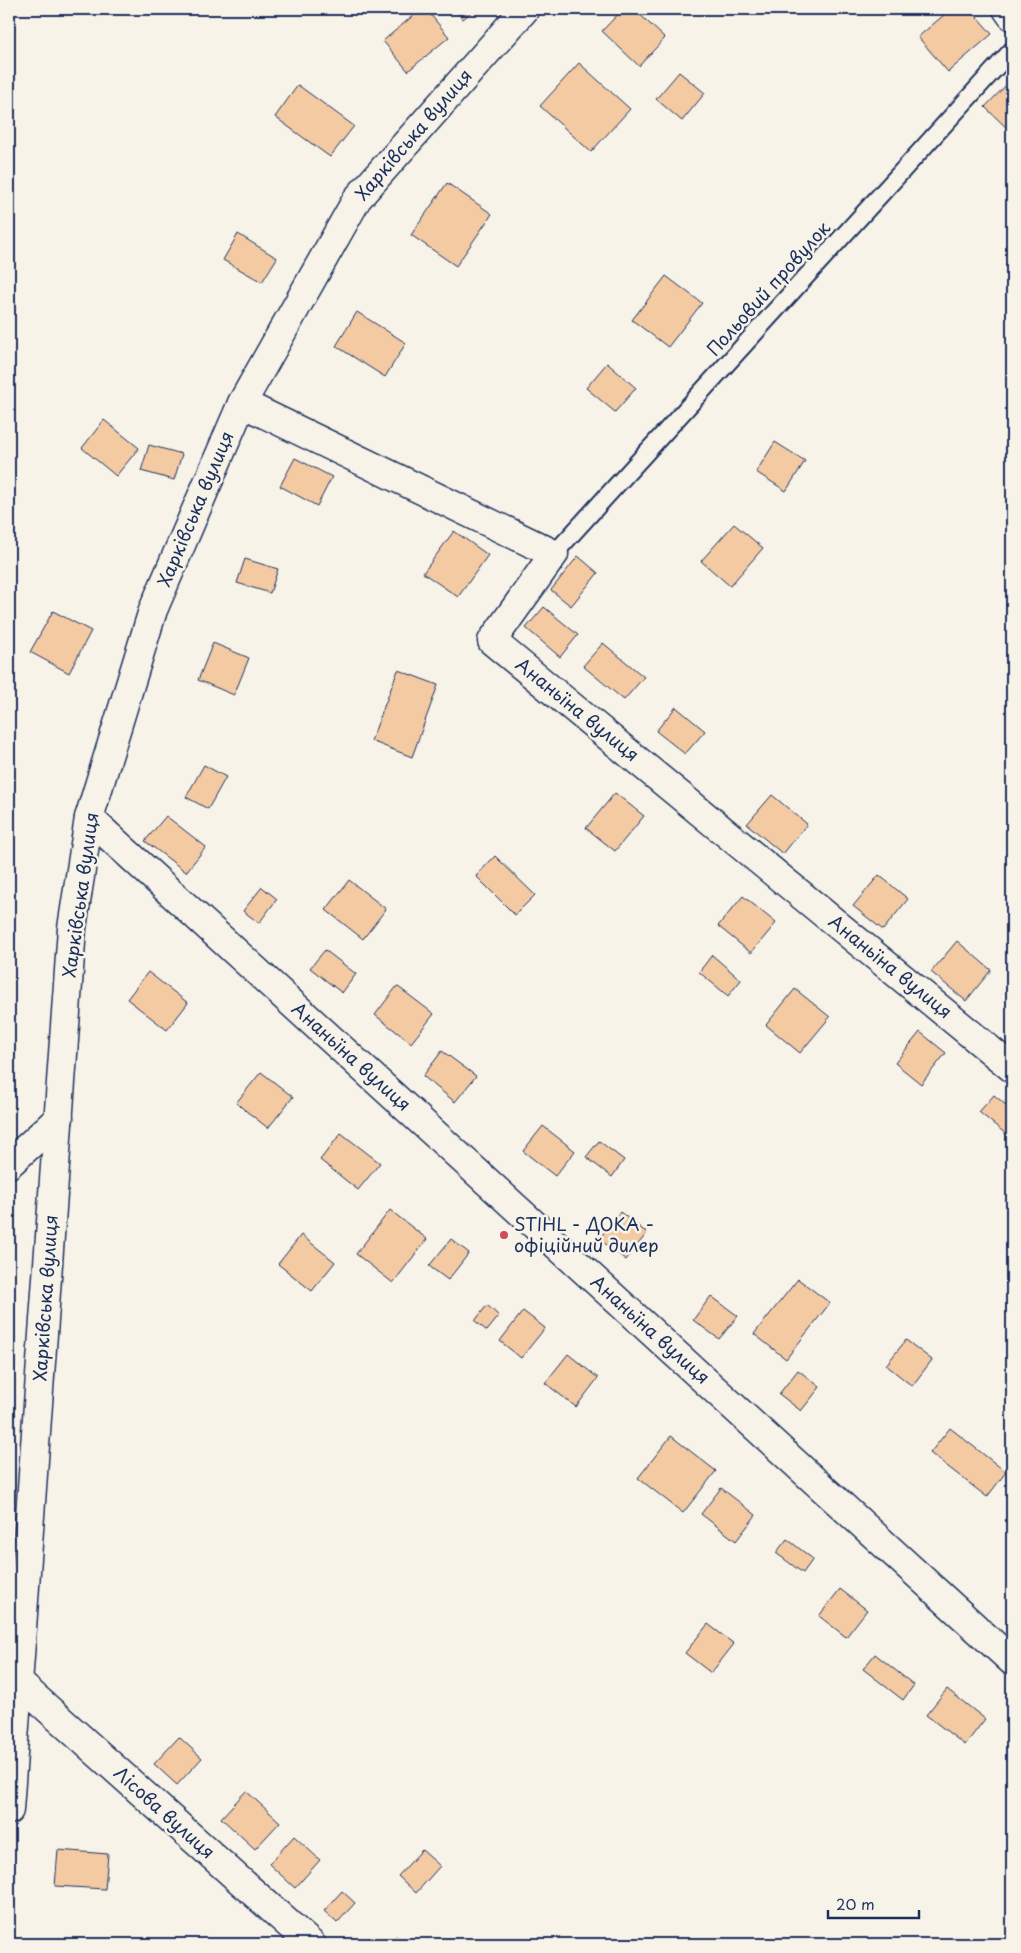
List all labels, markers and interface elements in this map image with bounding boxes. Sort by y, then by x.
street label: Харківська вулиця [348,62,478,206]
street label: Польовий провулок [700,214,836,361]
street label: Харківська вулиця [150,426,240,590]
street label: Ананьїна вулиця [510,650,646,767]
street label: Харківська вулиця [55,810,104,979]
street label: Ананьїна вулиця [823,907,959,1024]
street label: Ананьїна вулиця [286,995,418,1117]
place label: STIHL - ДОКА - офіційний дилер [514,1210,659,1258]
street label: Харківська вулиця [25,1214,64,1382]
marker: STIHL - ДОКА - офіційний дилер [498,1229,510,1241]
street label: Ананьїна вулиця [585,1268,717,1390]
street label: Лісова вулиця [109,1759,221,1865]
scale bar [828,1888,920,1920]
text: 20 m [836,1892,875,1915]

